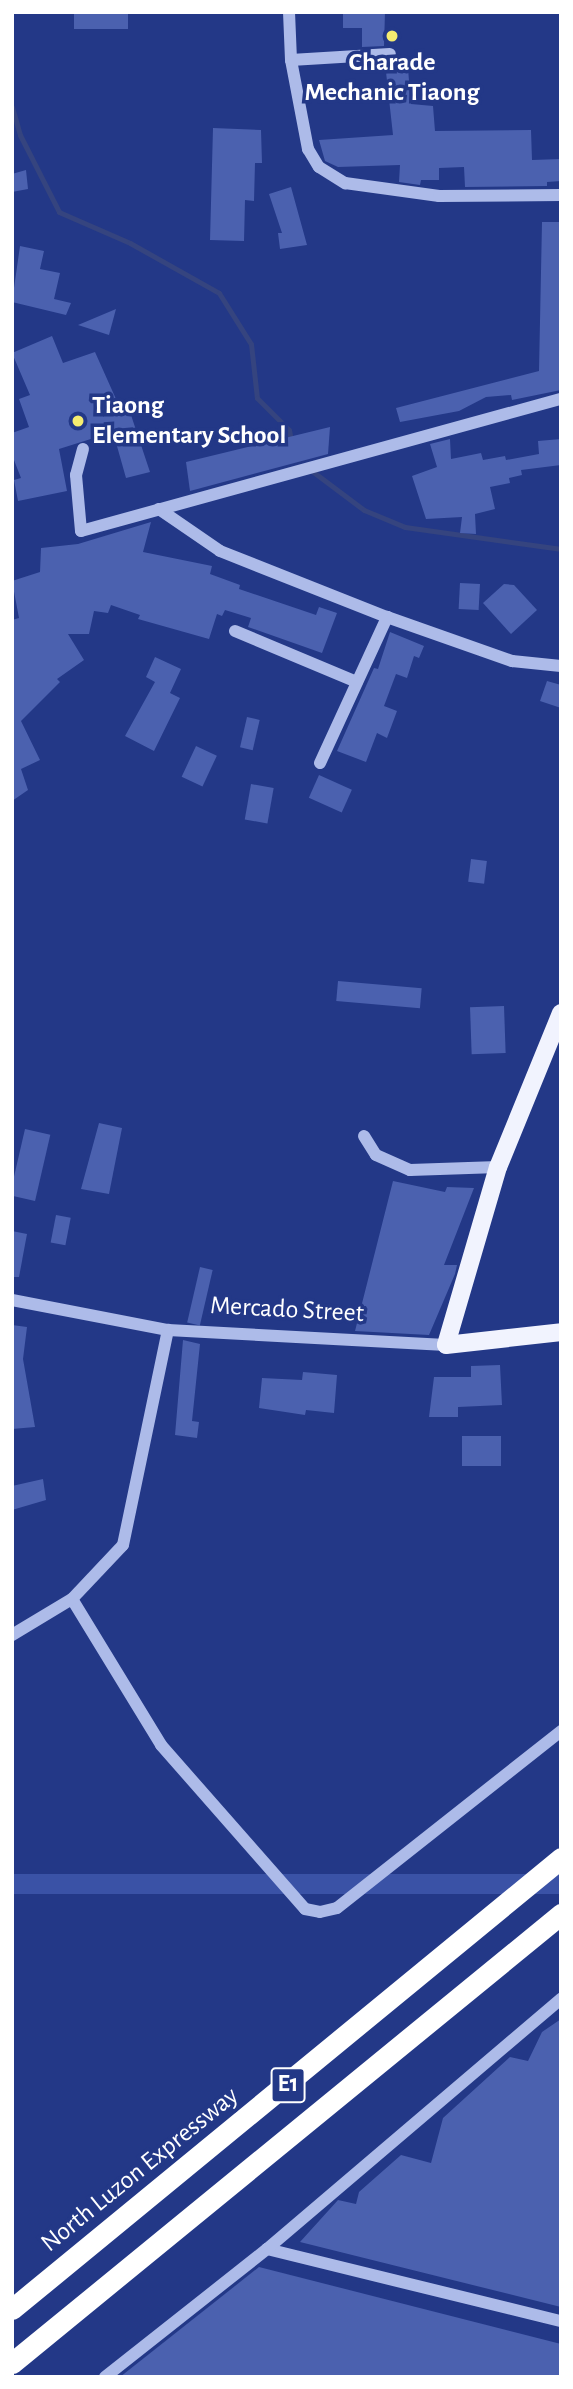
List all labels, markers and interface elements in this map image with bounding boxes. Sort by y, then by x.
marker: Charade Mechanic Tiaong [384,28,400,44]
place label: Charade Mechanic Tiaong [305,47,479,108]
place label: Tiaong Elementary School [92,390,286,452]
marker: Tiaong Elementary School [70,413,86,429]
street label: Mercado Street [209,1290,365,1330]
road number: E1 [270,2064,306,2106]
street label: North Luzon Expressway [35,2081,245,2259]

